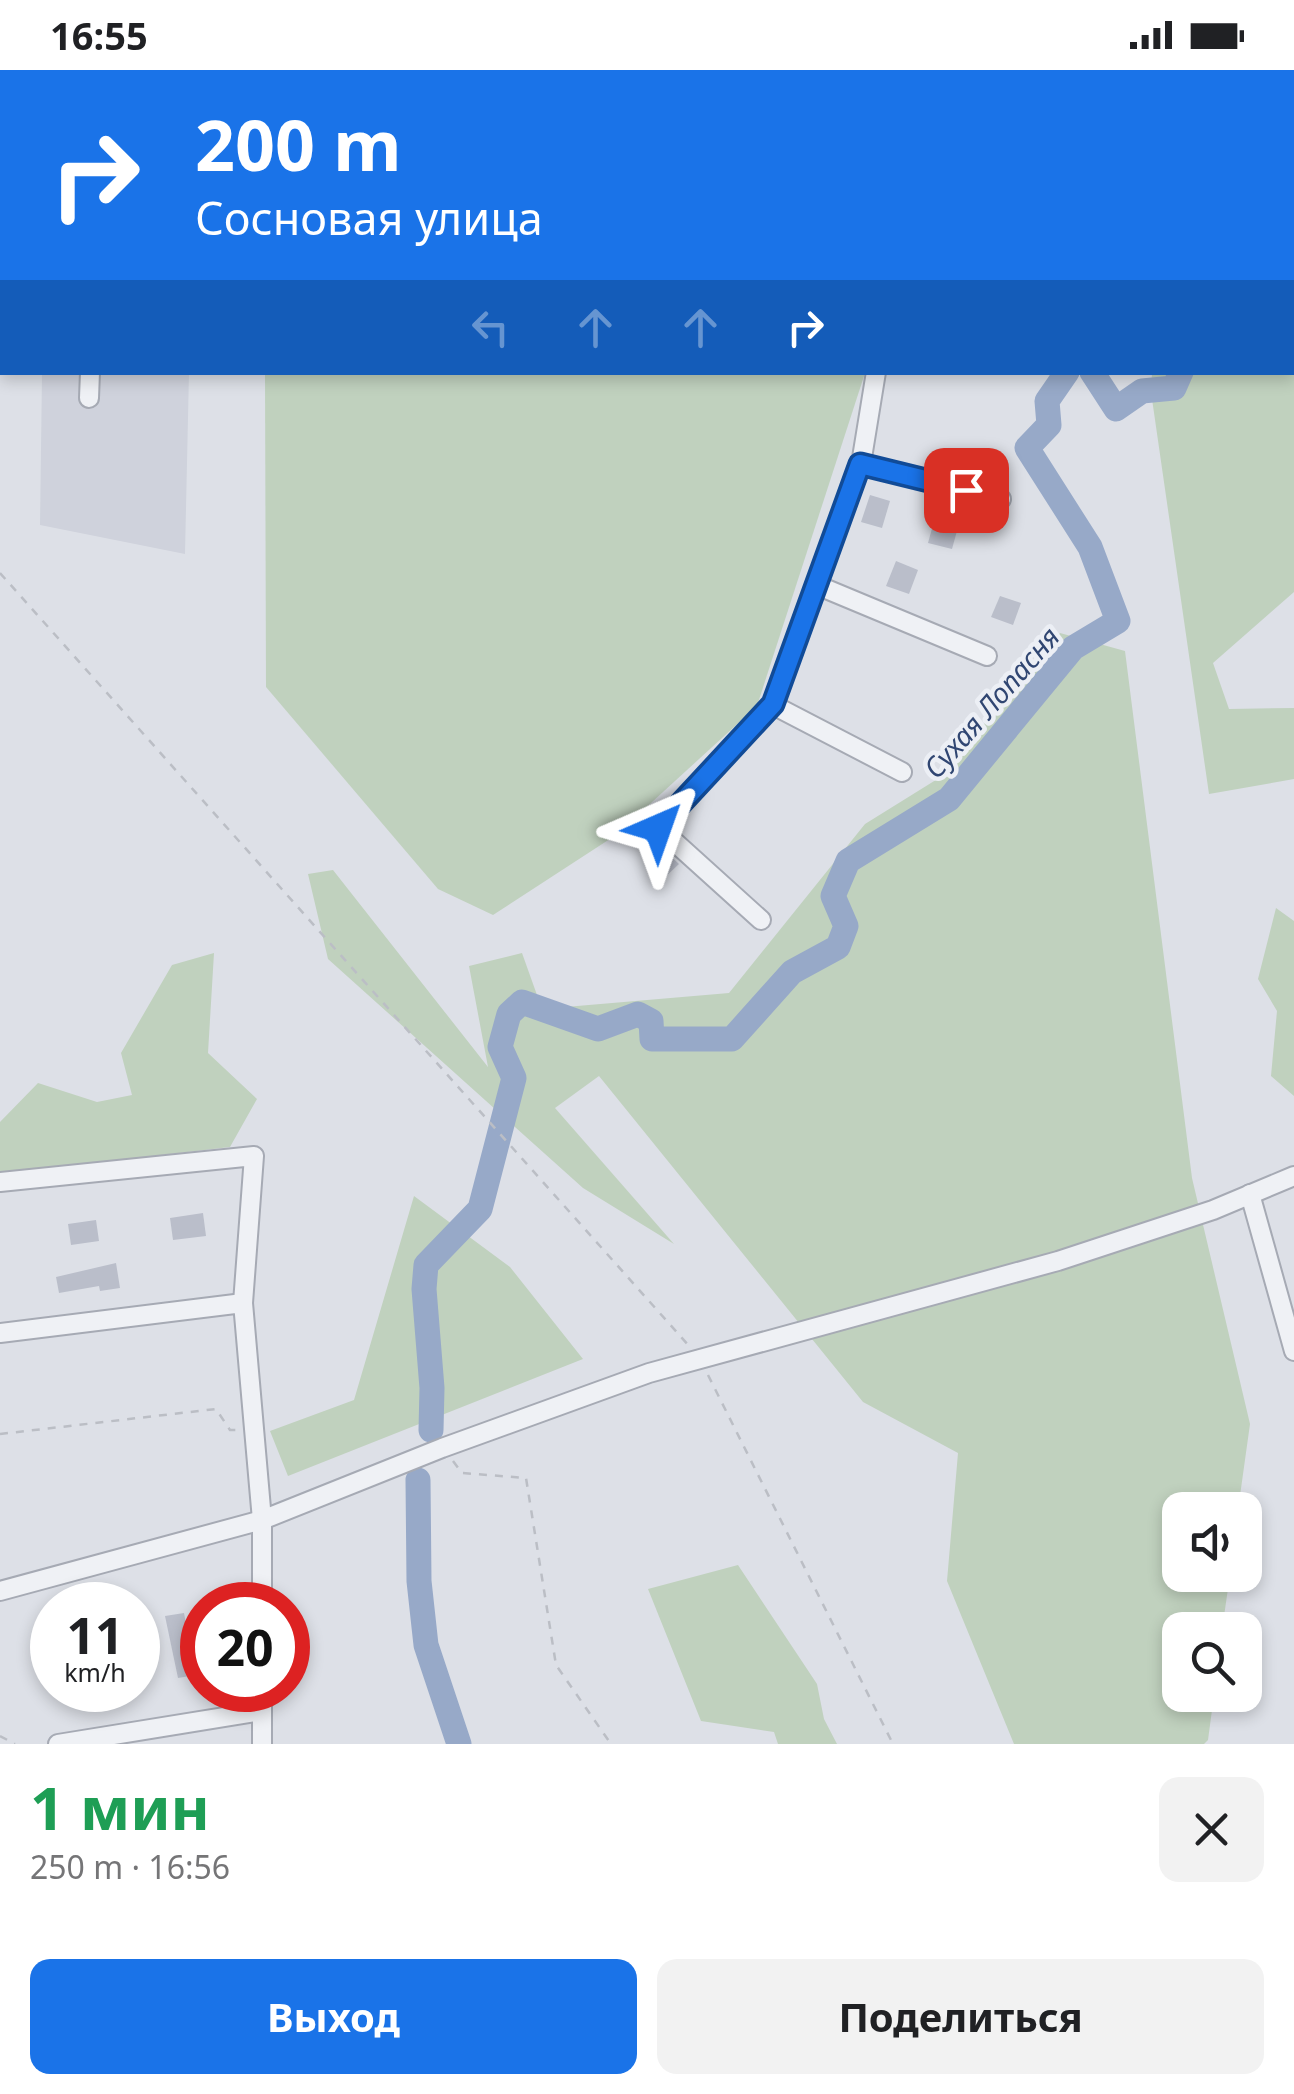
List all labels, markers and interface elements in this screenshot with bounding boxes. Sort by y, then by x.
text: 16:55 [50,9,148,61]
text: 200 m [195,96,402,192]
icon: right [30,110,160,240]
text: Сосновая улица [195,187,543,248]
icon: left [463,300,518,355]
icon: ahead [568,300,623,355]
icon: ahead [673,300,728,355]
icon: right [778,300,833,355]
pin [924,448,1009,533]
icon: arrive [939,463,994,518]
water label: Сухая Лопасня [915,618,1067,786]
position arrow [606,776,710,880]
map controls [1162,1492,1262,1712]
button: sound [1162,1492,1262,1592]
speed limit sign: 20 [180,1582,310,1712]
text: 11 [66,1601,124,1669]
button: search [1162,1612,1262,1712]
text: km/h [64,1655,126,1689]
text: 1 мин [30,1766,210,1848]
button: close [1159,1777,1264,1882]
text: 250 m · 16:56 [30,1845,230,1888]
button: Выход [30,1959,637,2074]
button: Поделиться [657,1959,1264,2074]

